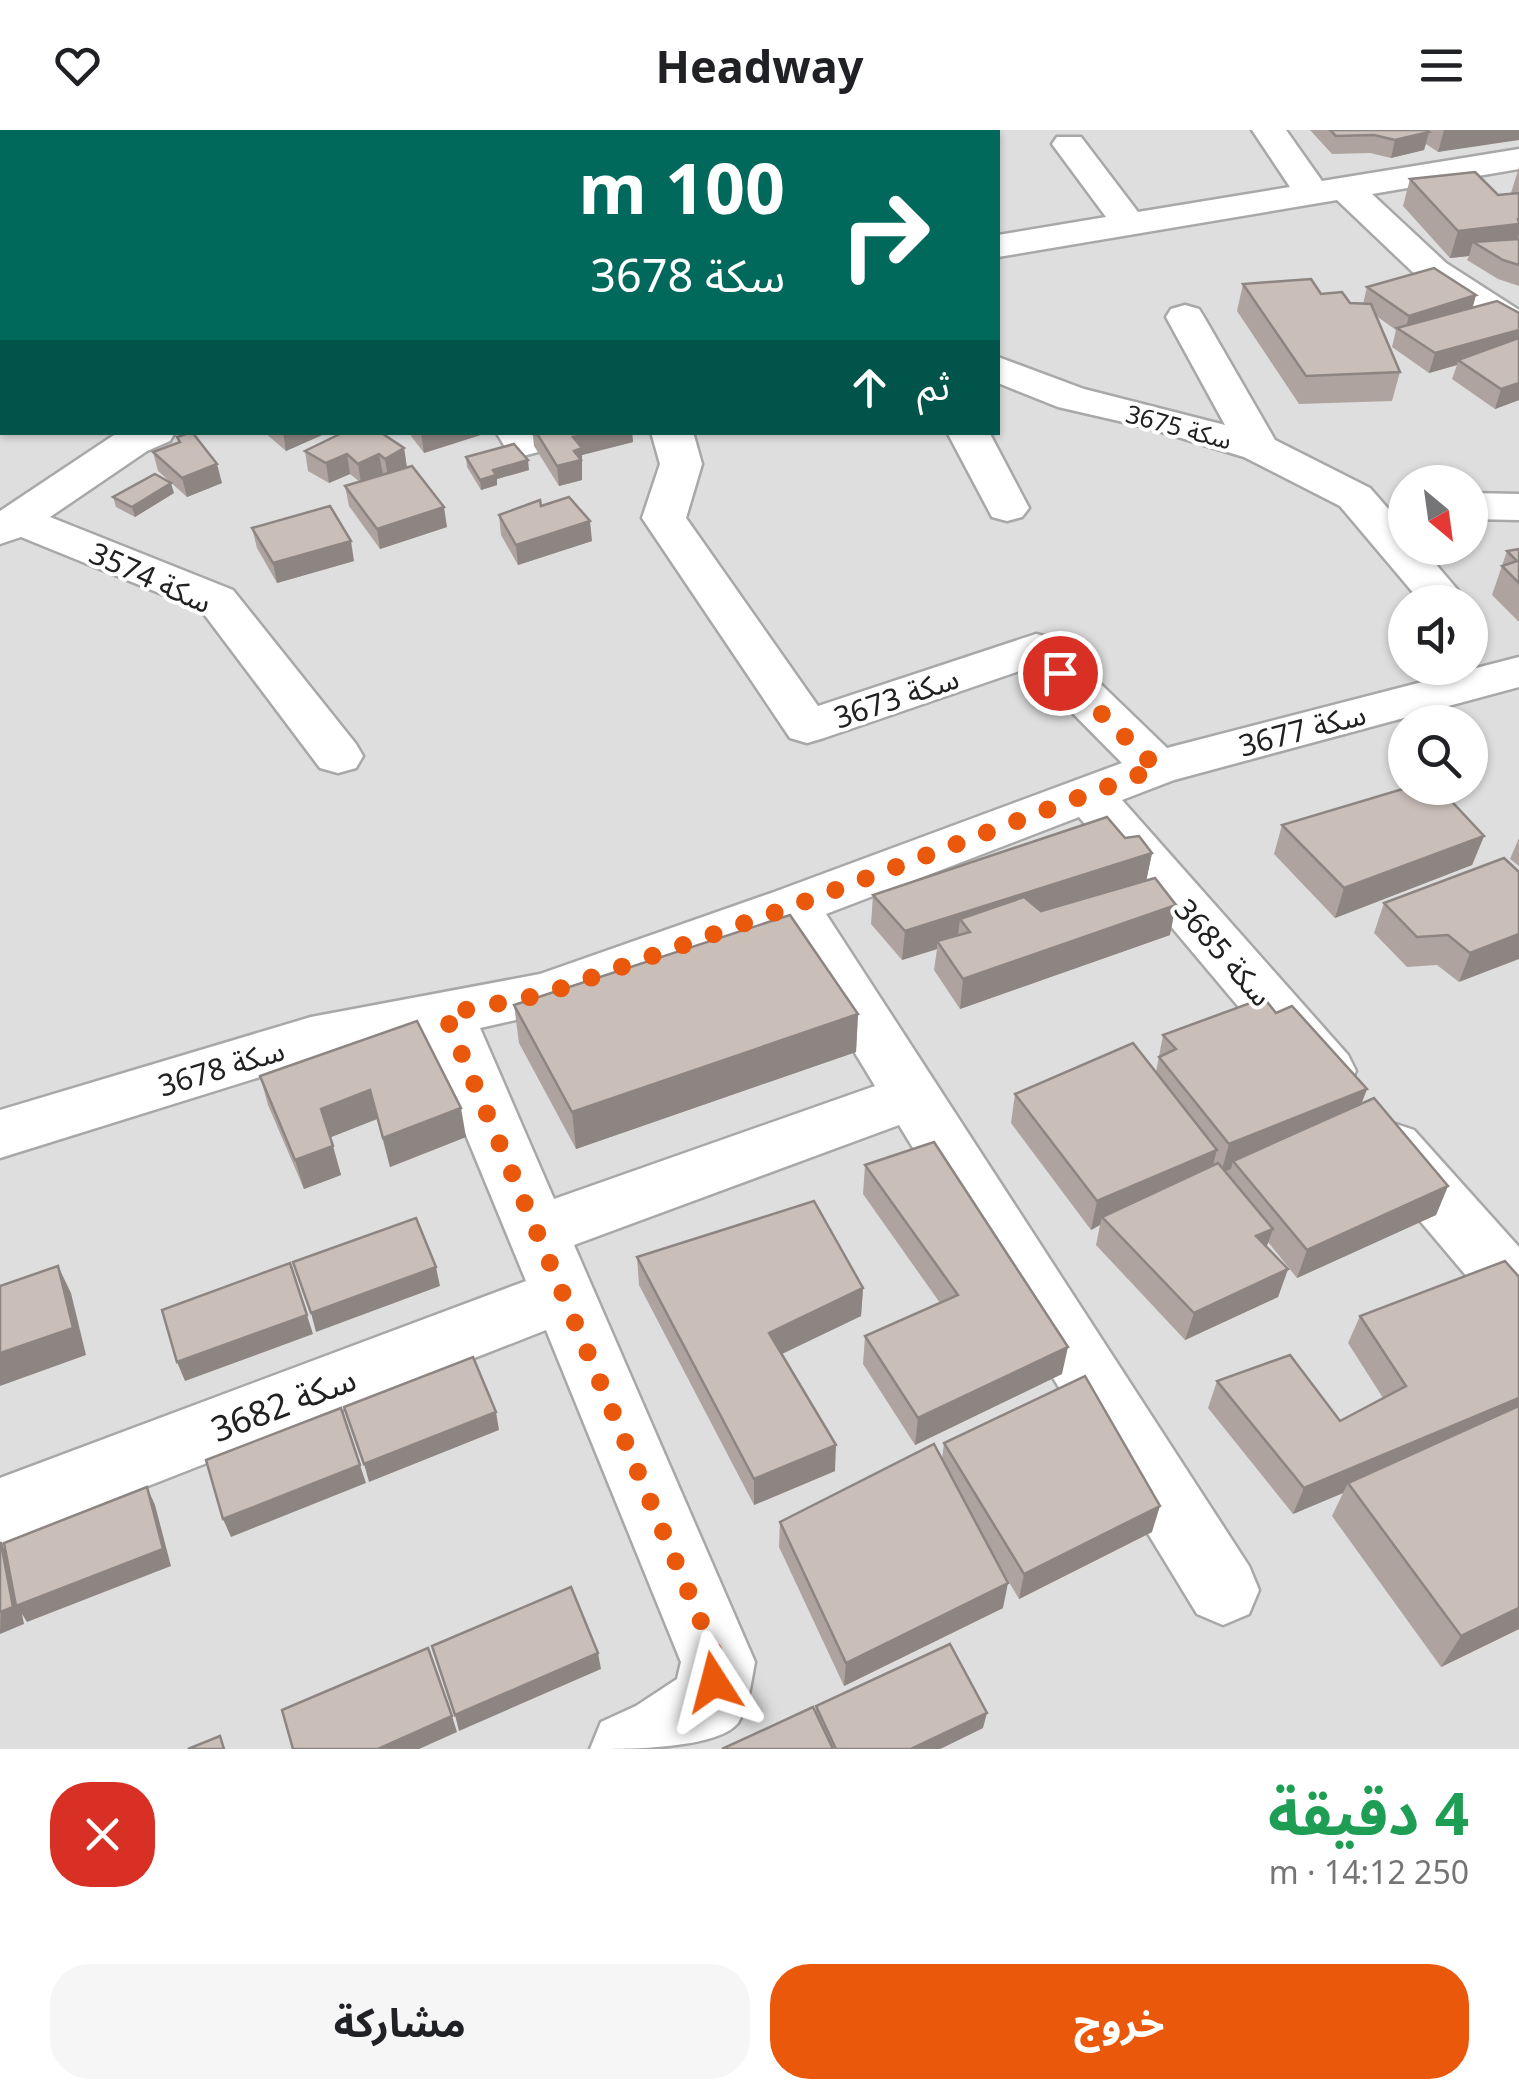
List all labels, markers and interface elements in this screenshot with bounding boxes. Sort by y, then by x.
text: Headway [656,35,863,96]
icon: heart [50,38,105,93]
icon: menu [1414,38,1469,93]
text: 100 m [578,139,785,235]
icon: right [820,170,950,300]
text: سكة 3678 [590,244,785,305]
text: ثم [917,359,950,411]
icon: ahead [842,360,897,415]
street label: سكة 3675 [1122,396,1236,456]
north arrow [1388,465,1488,565]
map controls [1388,465,1488,805]
street label: سكة 3574 [83,532,219,622]
button: sound [1388,585,1488,685]
pin [1018,631,1103,716]
icon: arrive [1033,646,1088,701]
street label: سكة 3673 [828,656,964,738]
street label: سكة 3677 [1234,692,1370,766]
button: search [1388,705,1488,805]
street label: سكة 3685 [1166,890,1282,1014]
street label: سكة 3678 [153,1028,289,1106]
street label: سكة 3682 [204,1354,362,1452]
position arrow [662,1630,766,1734]
text: 4 دقيقة [1268,1771,1469,1853]
button: close [50,1782,155,1887]
text: 250 m · 14:12 [1269,1850,1469,1893]
button: مشاركة [50,1964,750,2079]
button: خروج [770,1964,1469,2079]

